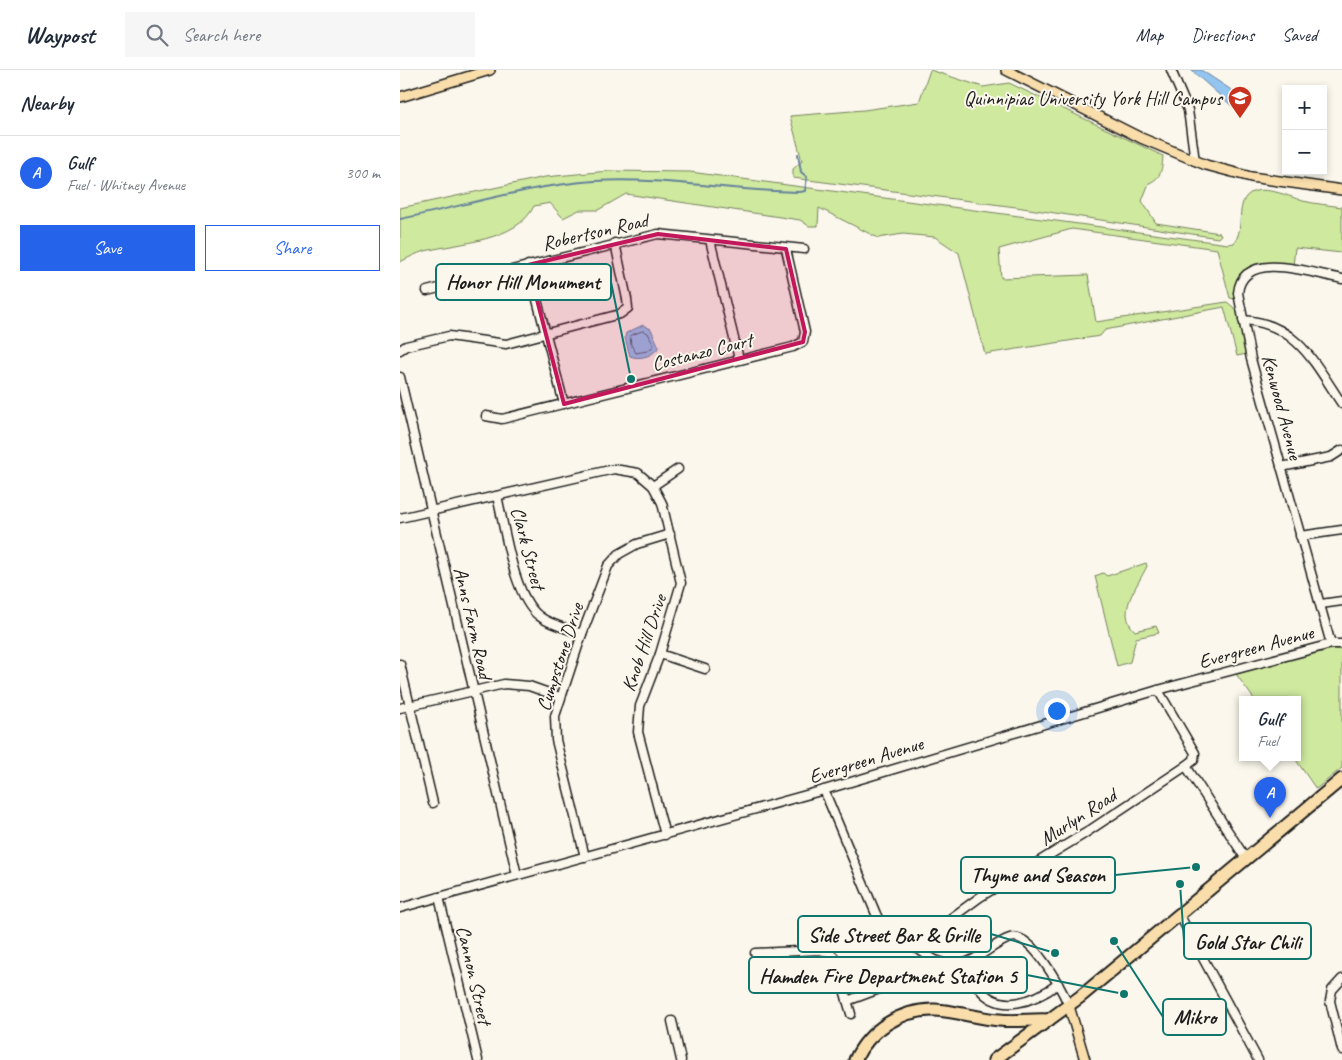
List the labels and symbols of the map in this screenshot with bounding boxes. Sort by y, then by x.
school or university icon: Quinnipiac University York Hill Campus [1227,85,1253,119]
place label: Quinnipiac University York Hill Campus [964,86,1224,111]
street label: Robertson Road [540,207,653,256]
callout: Honor Hill Monument [436,264,611,300]
text: Honor Hill Monument [446,269,603,295]
street label: Costanzo Court [649,327,758,377]
street label: Kenwood Avenue [1256,352,1308,464]
street label: Clark Street [505,504,552,595]
street label: Anns Farm Road [448,565,499,684]
street label: Knob Hill Drive [616,590,673,695]
street label: Cumpstone Drive [531,598,590,714]
street label: Evergreen Avenue [1196,619,1318,674]
your location [1044,698,1070,724]
street label: Evergreen Avenue [806,730,927,789]
pin: A [1254,777,1286,818]
street label: Murlyn Road [1035,781,1124,851]
callout: Thyme and Season [961,857,1115,893]
text: Thyme and Season [971,862,1107,889]
callout: Side Street Bar & Grille [798,916,991,952]
text: Side Street Bar & Grille [808,922,982,948]
street label: Cannon Street [451,923,498,1030]
callout: Gold Star Chili [1184,923,1311,959]
text: Gold Star Chili [1195,929,1304,955]
callout: Hamden Fire Department Station 5 [749,957,1027,993]
text: Hamden Fire Department Station 5 [759,963,1019,989]
callout: Mikro [1163,999,1226,1035]
text: Mikro [1174,1004,1219,1030]

